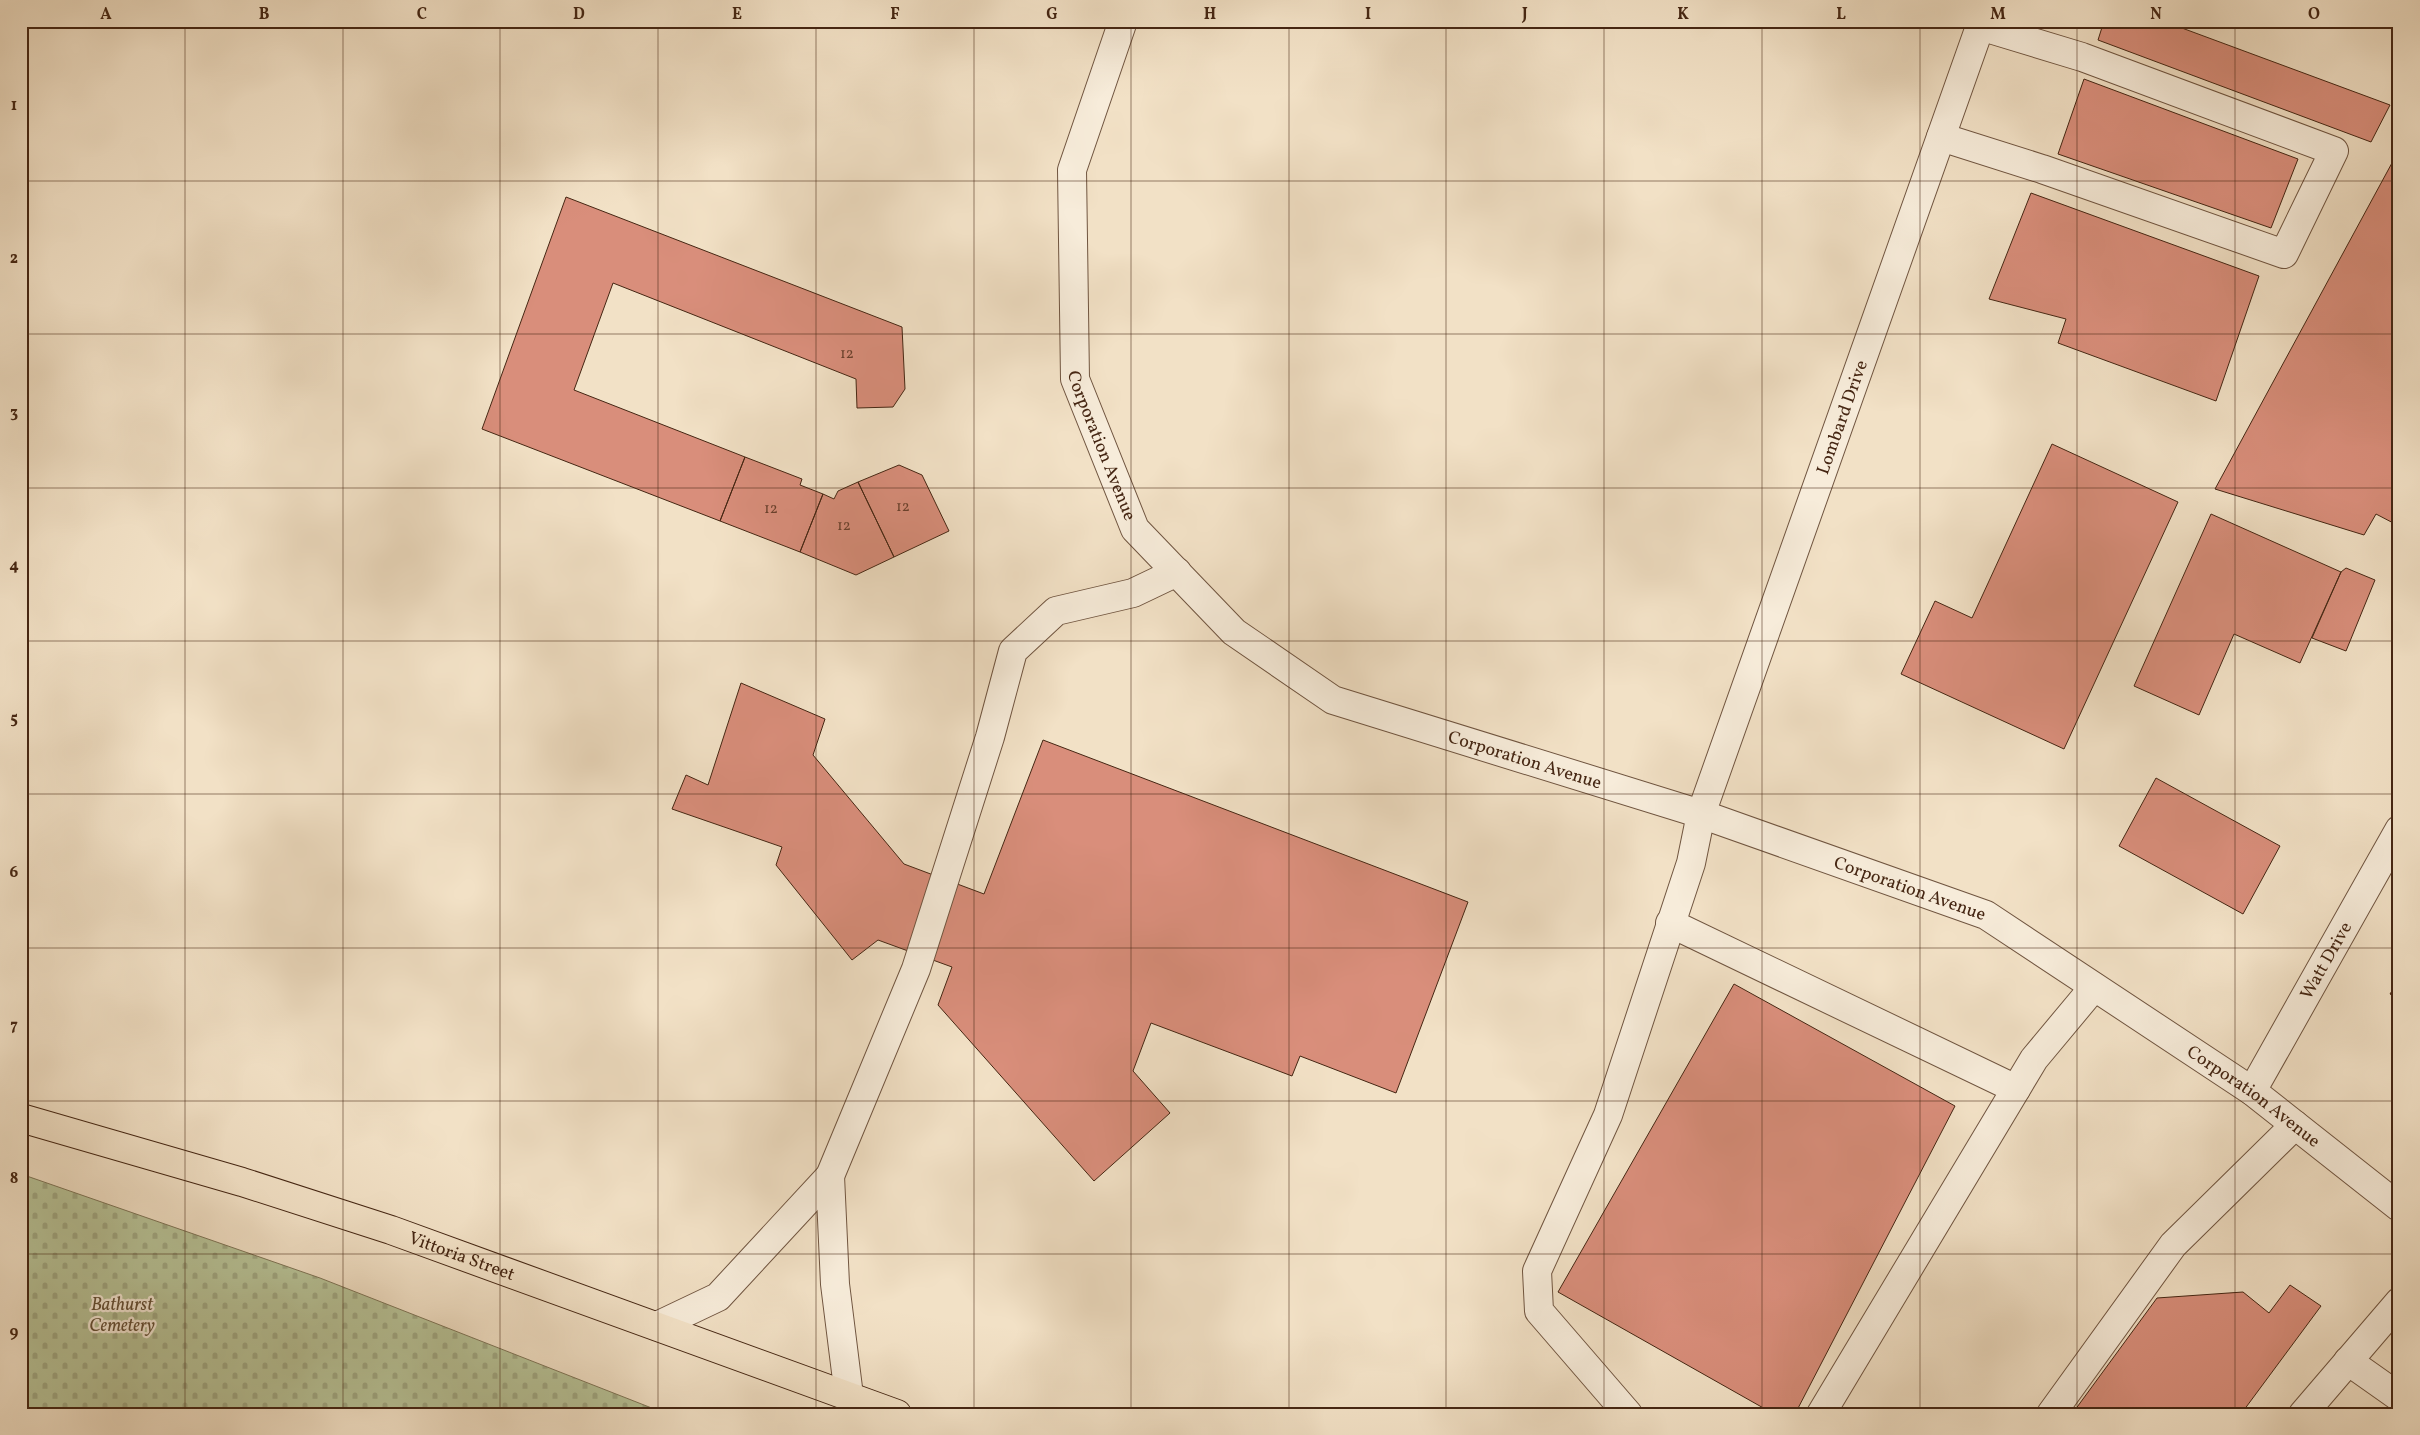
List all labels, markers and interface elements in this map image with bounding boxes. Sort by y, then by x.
text: A [100,4,112,26]
text: B [259,4,270,26]
text: C [417,4,427,26]
text: D [573,4,585,26]
text: E [732,4,742,26]
text: F [890,4,900,26]
text: G [1046,4,1058,26]
text: H [1204,4,1216,26]
text: I [1365,4,1371,26]
text: J [1521,4,1528,26]
text: K [1677,4,1689,26]
text: L [1836,4,1846,26]
text: M [1990,4,2006,26]
text: N [2150,4,2162,26]
text: O [2308,4,2320,26]
text: 1 [11,95,17,117]
text: 2 [10,248,18,270]
house number: 12 [840,344,854,365]
street label: Lombard Drive [1811,357,1875,478]
street label: Corporation Avenue [1061,371,1141,525]
text: 3 [10,402,18,424]
house number: 12 [896,497,910,518]
house number: 12 [764,499,778,520]
house number: 12 [837,516,851,537]
text: 4 [9,555,19,577]
text: 5 [10,708,18,730]
street label: Corporation Avenue [1445,725,1604,796]
street label: Corporation Avenue [1830,851,1989,928]
text: 6 [10,862,19,884]
street label: Watt Drive [2295,918,2359,1004]
text: 7 [10,1015,18,1037]
street label: Corporation Avenue [2181,1040,2325,1154]
text: 8 [10,1168,18,1190]
street label: Vittoria Street [405,1226,518,1288]
park label: Bathurst Cemetery [89,1293,155,1339]
text: 9 [10,1322,19,1344]

